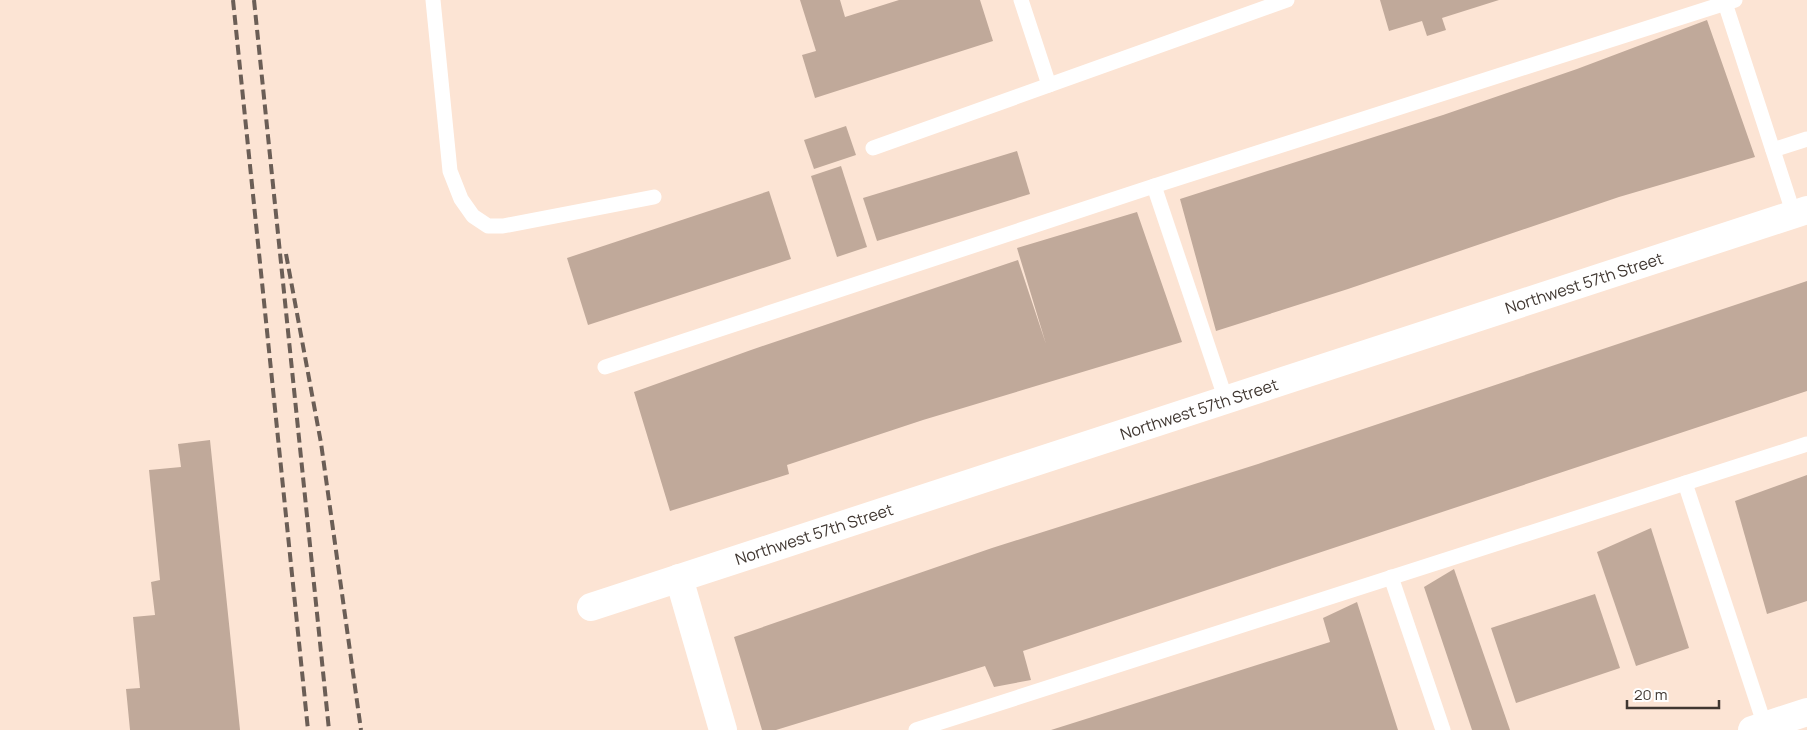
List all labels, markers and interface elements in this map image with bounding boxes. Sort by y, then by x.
street label: Northwest 57th Street [1502,247,1666,319]
street label: Northwest 57th Street [1117,373,1281,445]
street label: Northwest 57th Street [732,498,896,570]
scale bar [1627,678,1720,710]
text: 20 m [1634,684,1667,705]

